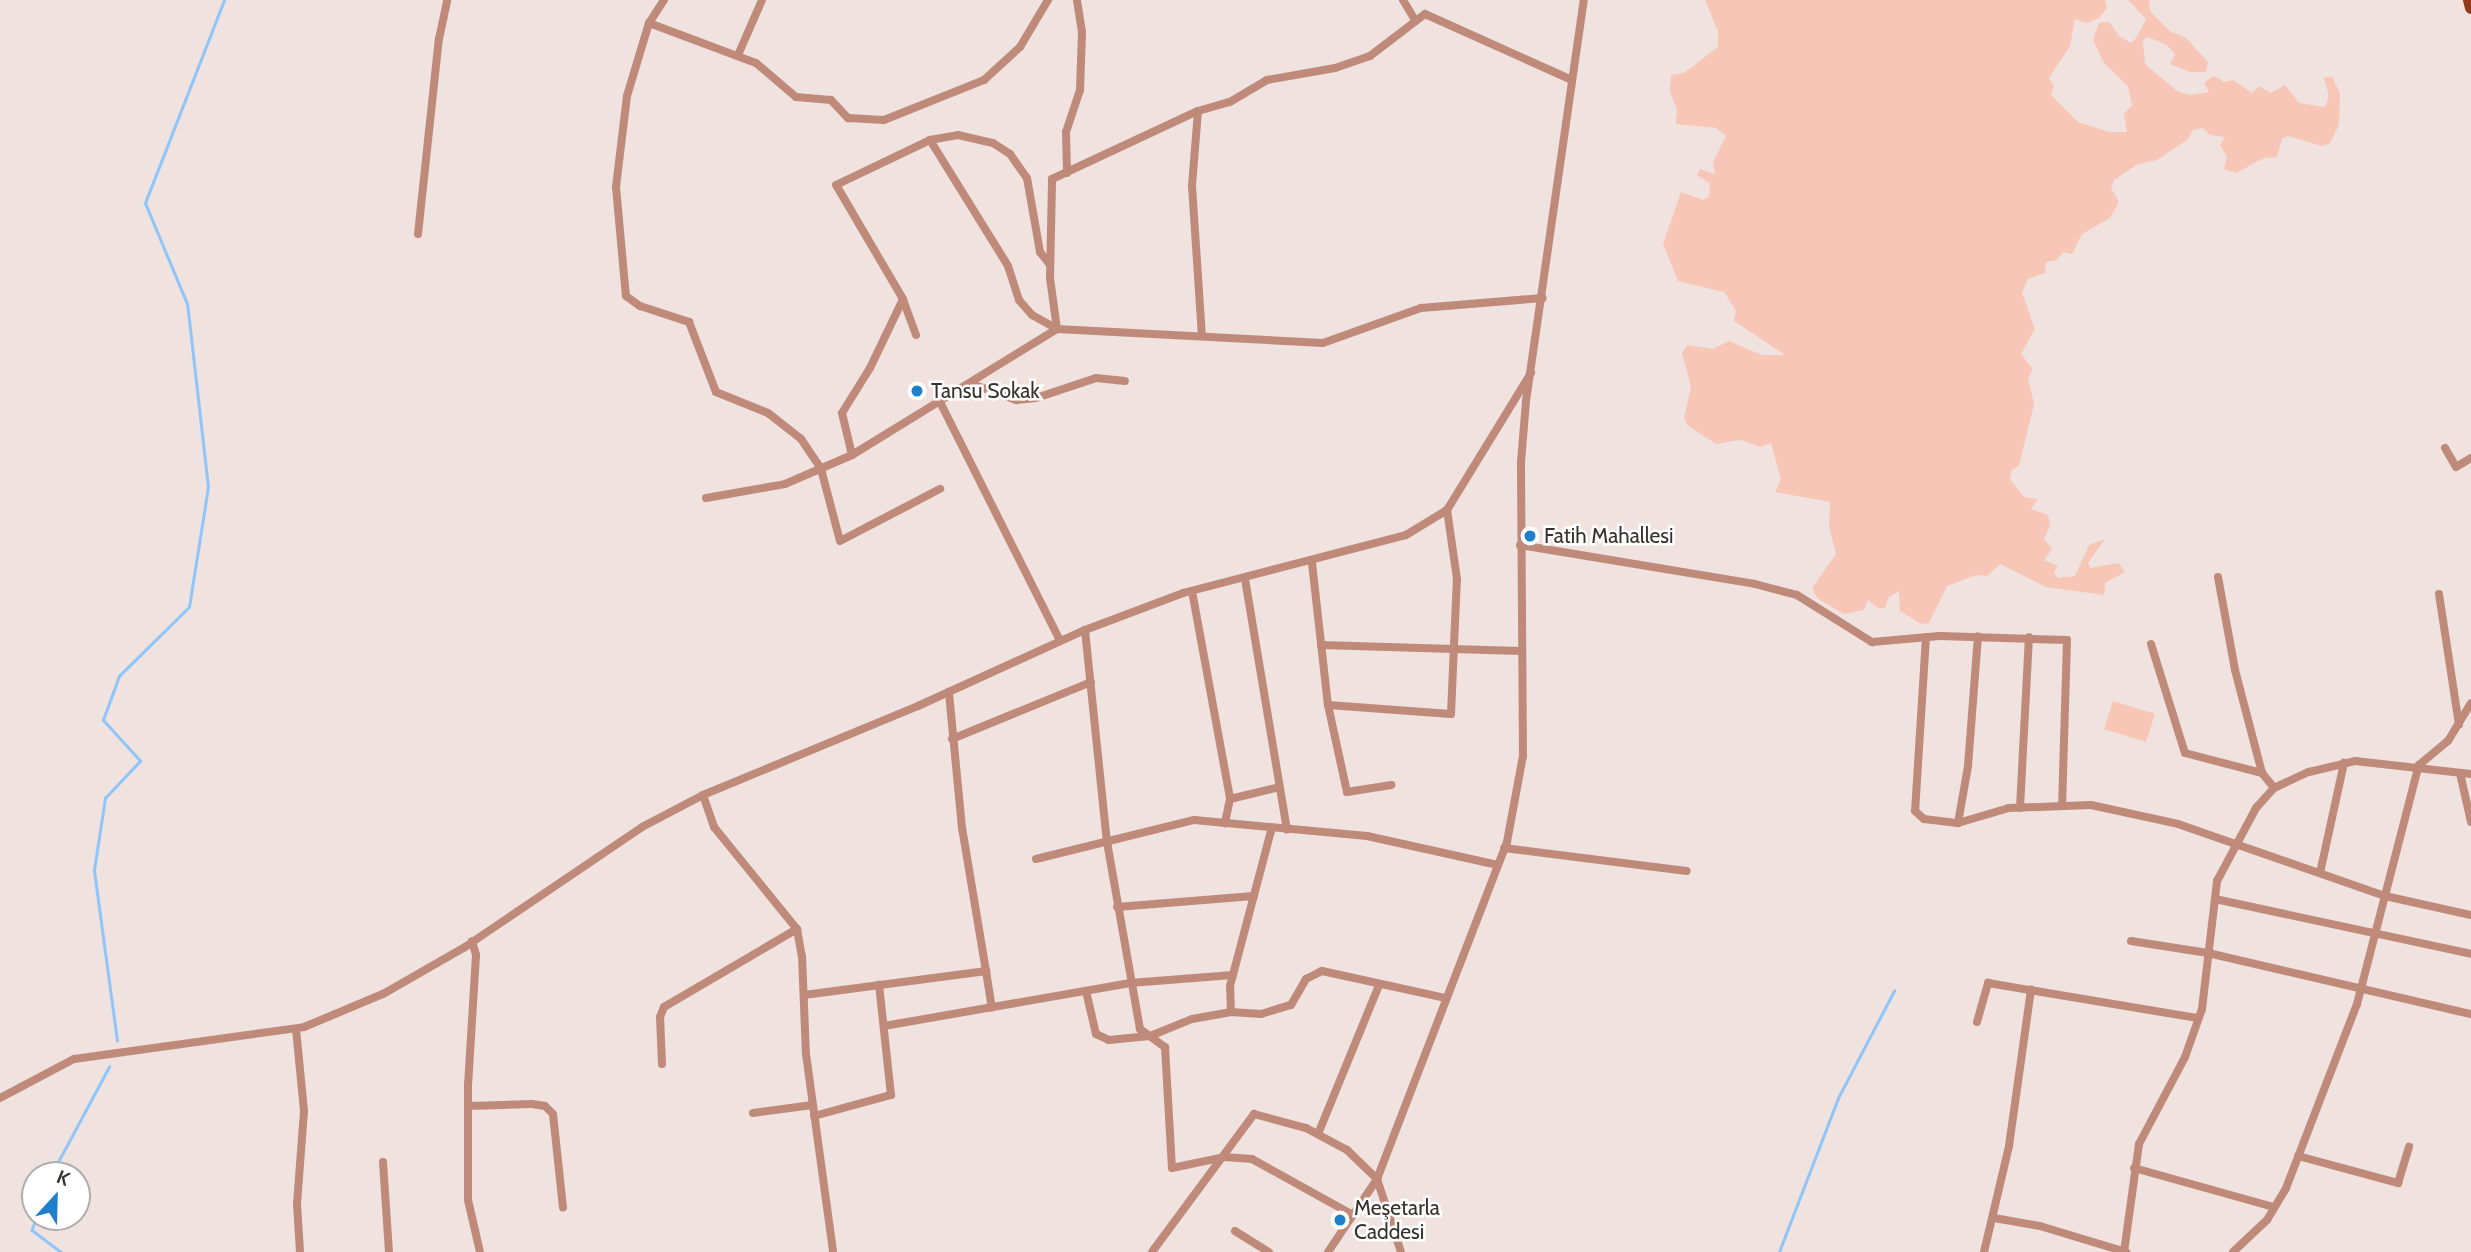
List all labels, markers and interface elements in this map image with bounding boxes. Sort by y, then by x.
place label: Tansu Sokak [931,378,1040,404]
marker: Tansu Sokak [909,383,925,399]
place label: Fatih Mahallesi [1544,523,1673,549]
marker: Fatih Mahallesi [1522,528,1538,544]
north arrow [21,1161,91,1231]
text: K [53,1165,73,1191]
place label: Meşetarla Caddesi [1354,1195,1440,1245]
marker: Meşetarla Caddesi [1332,1212,1348,1228]

